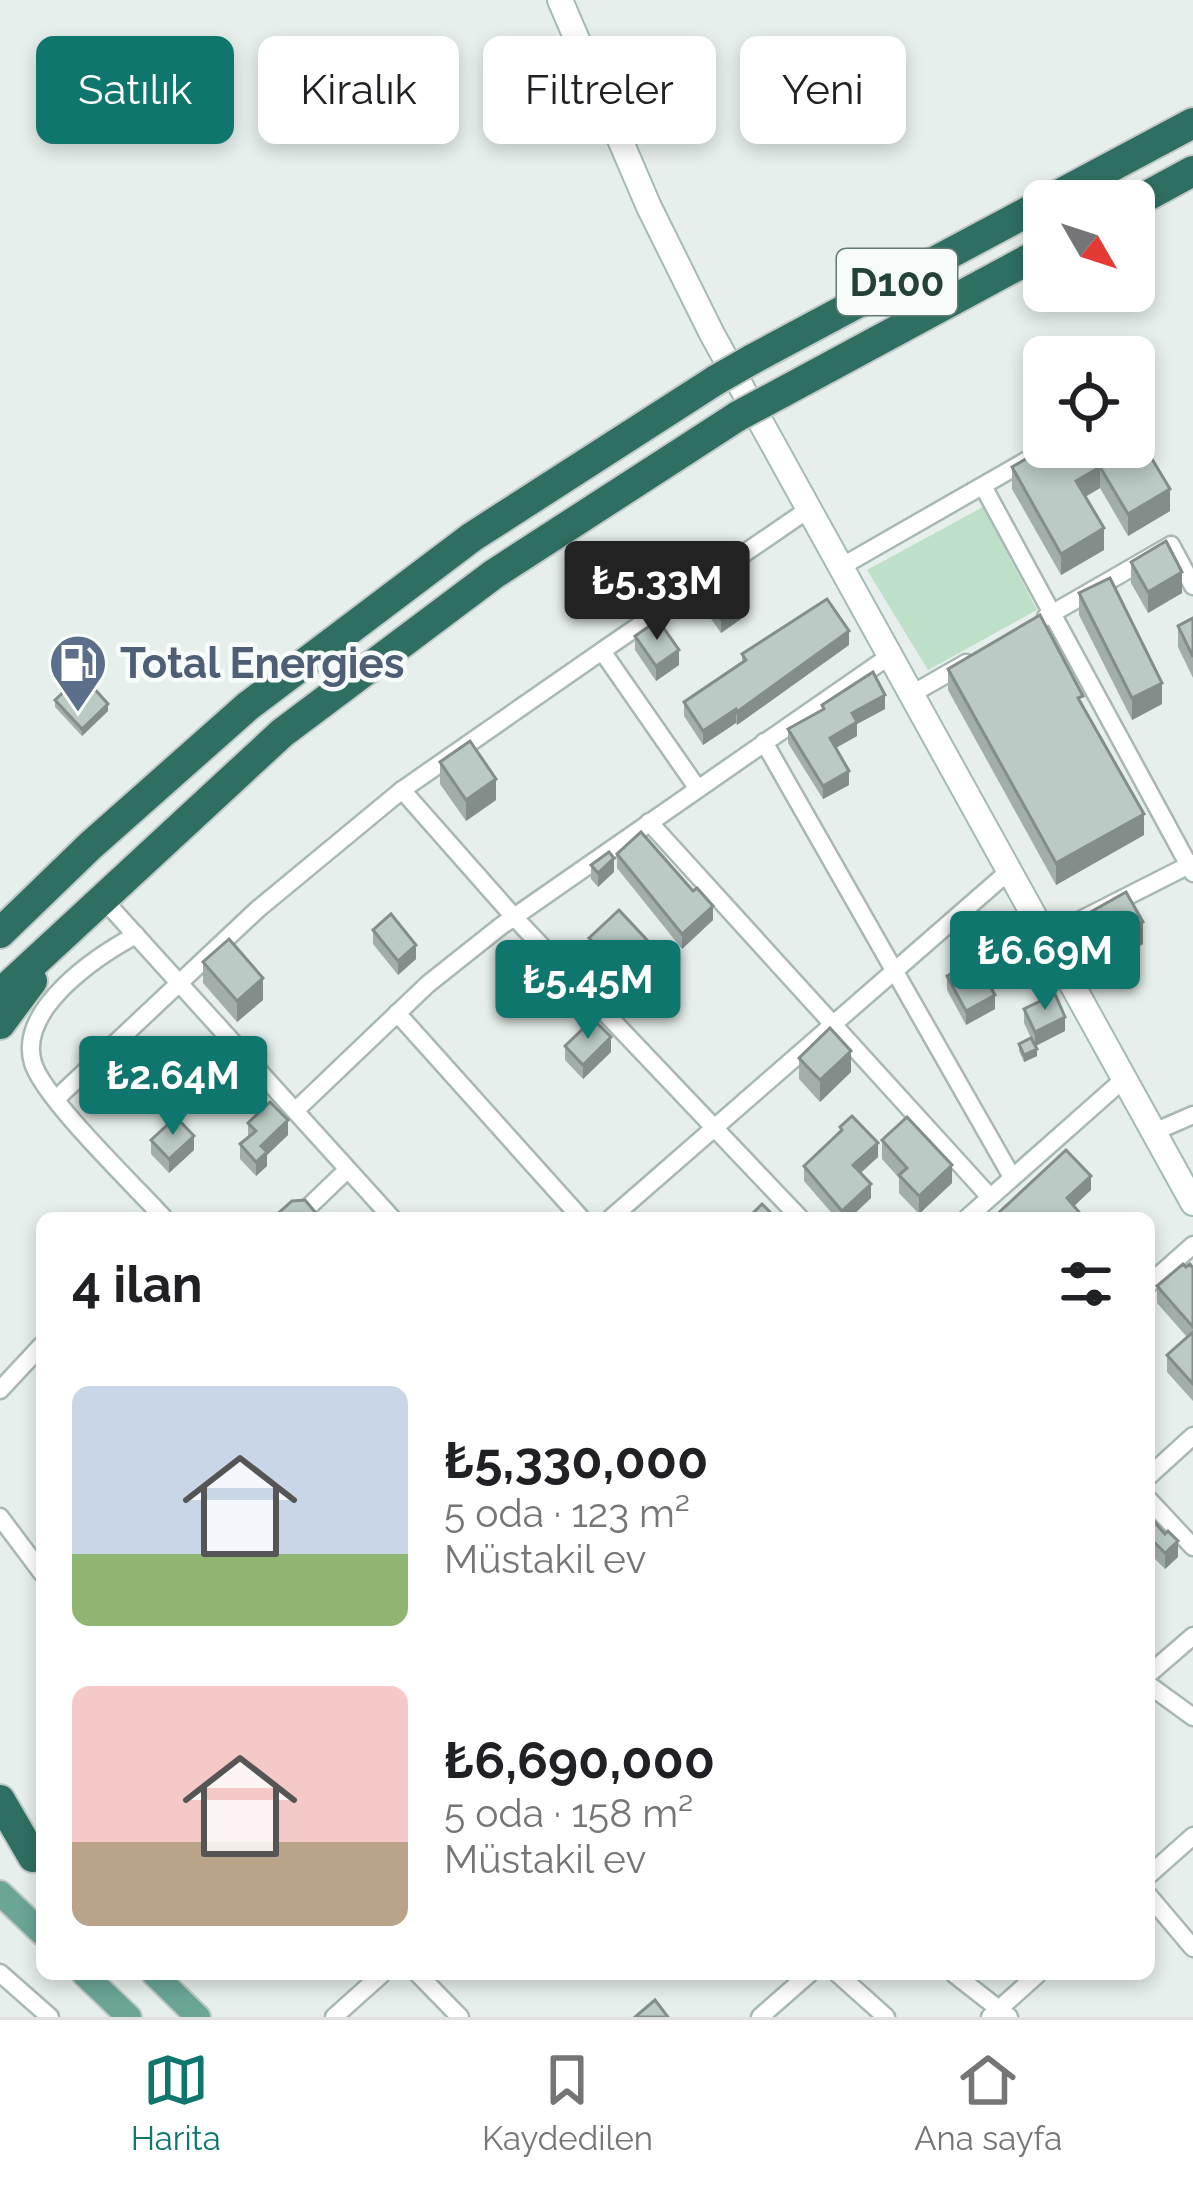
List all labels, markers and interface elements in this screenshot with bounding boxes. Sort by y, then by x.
chip: Satılık [36,36,234,144]
chip: Kiralık [258,36,459,144]
chip: Filtreler [483,36,716,144]
chip: Yeni [740,36,906,144]
north arrow [1023,180,1155,312]
map controls [1023,180,1155,468]
road number: D100 [837,249,957,315]
button: locate [1023,336,1155,468]
pin: ₺5.33M [559,541,755,643]
text: ₺5.33M [592,557,722,603]
fuel station icon: Total Energies [47,632,109,714]
place label: Total Energies [120,639,404,688]
pin: ₺6.69M [947,911,1143,1013]
text: ₺6.69M [977,927,1113,973]
pin: ₺5.45M [490,940,686,1042]
text: ₺5.45M [522,956,654,1002]
pin: ₺2.64M [75,1036,271,1138]
text: ₺2.64M [106,1052,240,1098]
icon: filters [1053,1251,1119,1317]
text: 4 ilan [72,1254,203,1314]
text: ₺5,330,000 [444,1430,708,1490]
icon: home [168,1434,312,1578]
text: 5 oda · 123 m² [444,1490,690,1536]
text: Müstakil ev [444,1536,646,1582]
text: ₺6,690,000 [444,1730,715,1790]
icon: home [168,1734,312,1878]
text: 5 oda · 158 m² [444,1790,693,1836]
text: Müstakil ev [444,1836,646,1882]
tab: Harita [131,2047,221,2158]
tab: Kaydedilen [482,2047,653,2158]
tab: Ana sayfa [914,2047,1062,2158]

